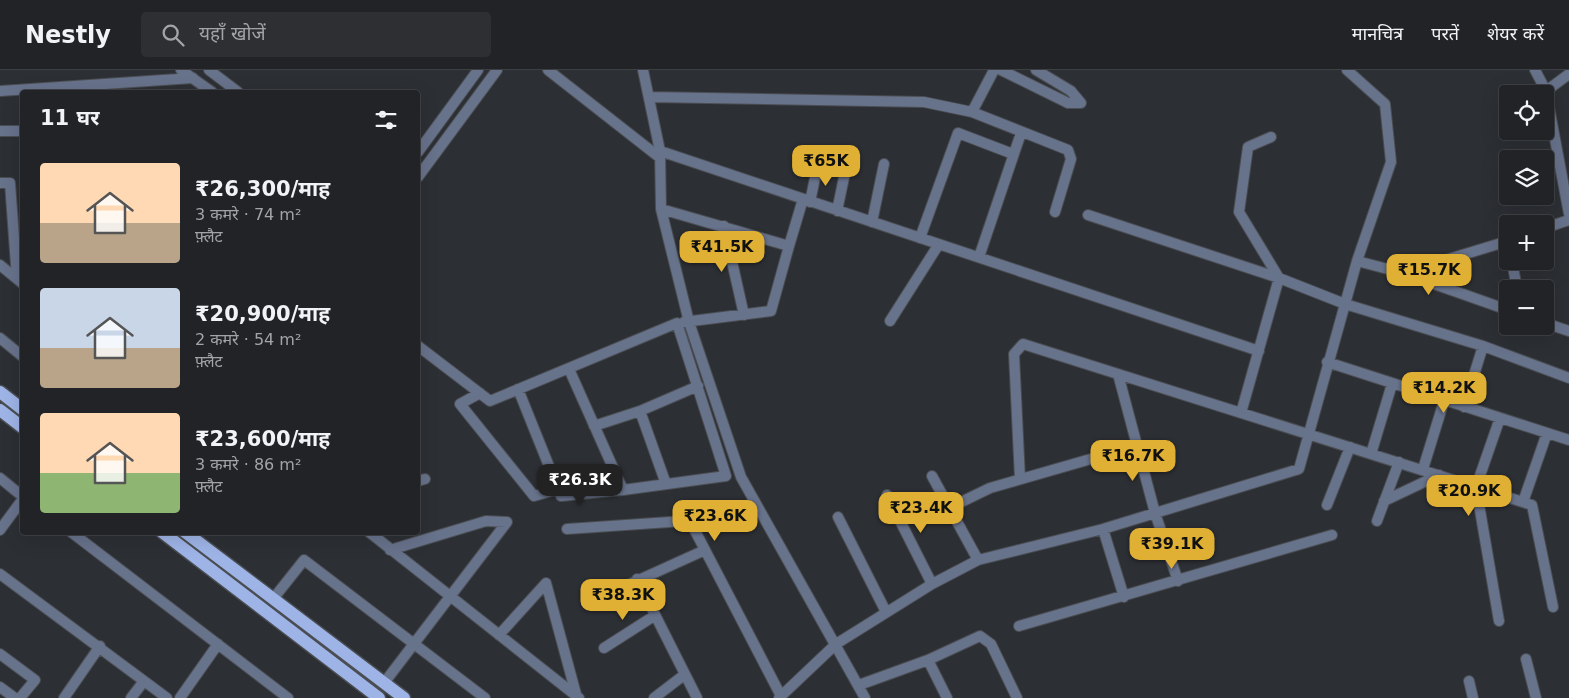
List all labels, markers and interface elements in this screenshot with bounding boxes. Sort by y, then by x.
search box [141,12,491,57]
text: Nestly [25,21,111,49]
icon: search [159,21,187,49]
text: यहाँ खोजें [199,22,266,44]
text: मानचित्र [1352,23,1403,44]
text: परतें [1431,23,1459,44]
text: शेयर करें [1487,23,1544,44]
map controls [1499,85,1554,335]
button: locate [1499,85,1554,140]
text: 11 घर [40,106,99,130]
icon: filters [372,106,400,134]
pin: ₹65K [796,144,856,187]
button: layers [1499,150,1554,205]
text: ₹65K [803,151,849,170]
text: ₹26,300/माह [195,177,330,201]
icon: home [80,183,140,243]
text: 3 कमरे · 74 m² [195,205,301,224]
button: + [1499,215,1554,270]
text: फ़्लैट [195,227,223,246]
pin: ₹41.5K [681,230,763,273]
text: ₹41.5K [690,237,754,256]
pin: ₹15.7K [1388,254,1470,296]
text: ₹15.7K [1397,260,1461,279]
button: − [1499,280,1554,335]
text: ₹20,900/माह [195,302,330,326]
icon: home [80,308,140,368]
text: 2 कमरे · 54 m² [195,330,301,349]
text: फ़्लैट [195,352,223,371]
pin: ₹14.2K [1403,372,1485,414]
text: ₹14.2K [1412,378,1476,397]
text: ₹23,600/माह [195,427,330,451]
icon: home [80,433,140,493]
pin: ₹16.7K [1092,440,1174,482]
text: ₹16.7K [1101,446,1165,465]
text: 3 कमरे · 86 m² [195,455,301,474]
pin: ₹26.3K [539,464,621,506]
text: ₹26.3K [548,470,612,489]
pin: ₹20.9K [1428,474,1510,517]
text: फ़्लैट [195,477,223,496]
text: ₹20.9K [1437,481,1501,500]
pin: ₹23.4K [880,492,962,534]
text: ₹23.4K [889,498,953,517]
pin: ₹23.6K [674,500,756,542]
text: ₹23.6K [683,506,747,525]
pin: ₹39.1K [1131,528,1213,570]
text: ₹39.1K [1140,534,1204,553]
pin: ₹38.3K [582,578,664,621]
text: ₹38.3K [591,585,655,604]

